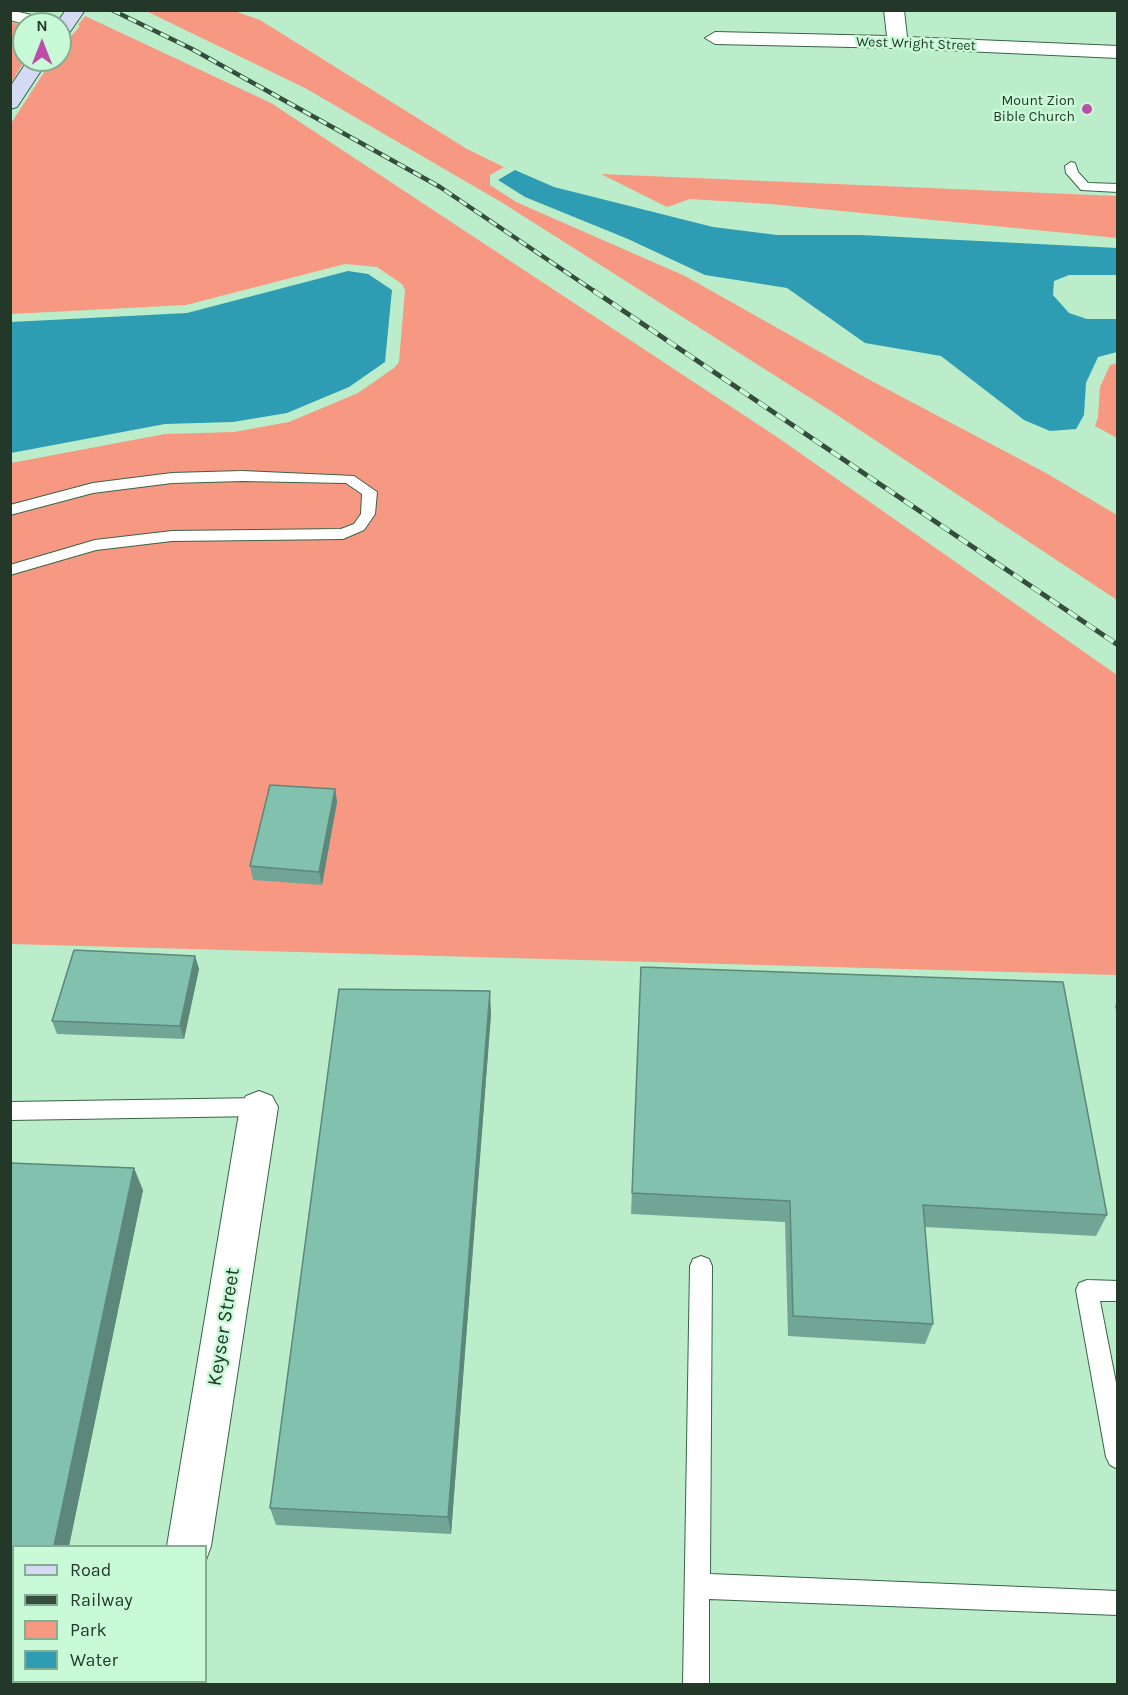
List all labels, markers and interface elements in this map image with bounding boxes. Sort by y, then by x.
north arrow [12,12,72,72]
text: N [36,16,48,35]
street label: West Wright Street [856,34,976,54]
place label: Mount Zion Bible Church [993,93,1075,125]
marker: Mount Zion Bible Church [1080,102,1094,116]
street label: Keyser Street [203,1266,245,1388]
legend [12,1545,207,1683]
text: Road [70,1559,111,1581]
text: Railway [70,1589,133,1611]
text: Park [70,1619,107,1641]
text: Water [70,1649,118,1671]

